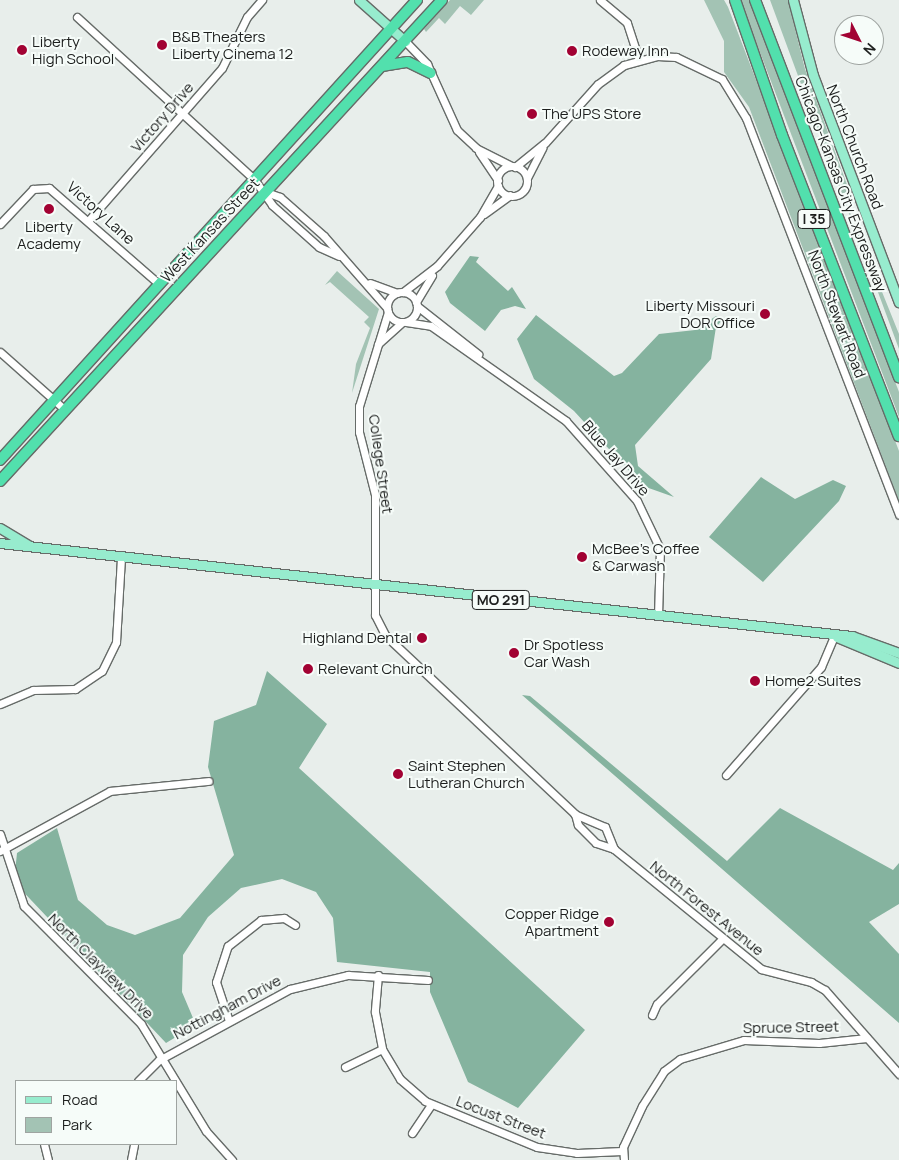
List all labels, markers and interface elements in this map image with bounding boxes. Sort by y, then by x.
north arrow [834,15,884,65]
place label: B&B Theaters Liberty Cinema 12 [172,27,293,62]
place label: Liberty High School [32,32,114,67]
marker: B&B Theaters Liberty Cinema 12 [156,39,168,51]
text: N [859,39,880,60]
place label: Rodeway Inn [582,42,669,60]
marker: Liberty High School [16,44,28,56]
marker: Rodeway Inn [566,45,578,57]
street label: Chicago-Kansas City Expressway [791,74,891,294]
street label: Victory Drive [127,78,197,156]
street label: North Church Road [823,82,887,212]
place label: The UPS Store [542,105,641,123]
marker: The UPS Store [526,108,538,120]
street label: West Kansas Street [157,174,263,286]
street label: Victory Lane [63,178,139,248]
marker: Liberty Academy [43,203,55,215]
road number: I 35 [796,208,832,230]
place label: Liberty Academy [17,217,81,252]
street label: North Stewart Road [804,248,870,380]
place label: Liberty Missouri DOR Office [646,296,755,331]
marker: Liberty Missouri DOR Office [759,308,771,320]
street label: College Street [365,413,397,515]
street label: Blue Jay Drive [578,417,654,499]
place label: McBee's Coffee & Carwash [592,539,699,574]
marker: McBee's Coffee & Carwash [576,551,588,563]
road number: MO 291 [471,588,531,612]
place label: Highland Dental [302,629,412,647]
marker: Highland Dental [416,632,428,644]
place label: Dr Spotless Car Wash [524,635,604,670]
marker: Dr Spotless Car Wash [508,647,520,659]
place label: Relevant Church [318,660,433,678]
marker: Relevant Church [302,663,314,675]
place label: Home2 Suites [765,672,861,690]
marker: Home2 Suites [749,675,761,687]
place label: Saint Stephen Lutheran Church [408,756,525,791]
marker: Saint Stephen Lutheran Church [392,768,404,780]
street label: North Forest Avenue [647,857,767,959]
place label: Copper Ridge Apartment [505,904,599,939]
street label: North Clayview Drive [45,910,157,1022]
marker: Copper Ridge Apartment [603,916,615,928]
street label: Nottingham Drive [170,971,284,1043]
street label: Spruce Street [743,1017,839,1037]
legend [15,1080,178,1145]
text: Road [62,1089,98,1110]
street label: Locust Street [454,1092,548,1142]
text: Park [62,1114,92,1135]

